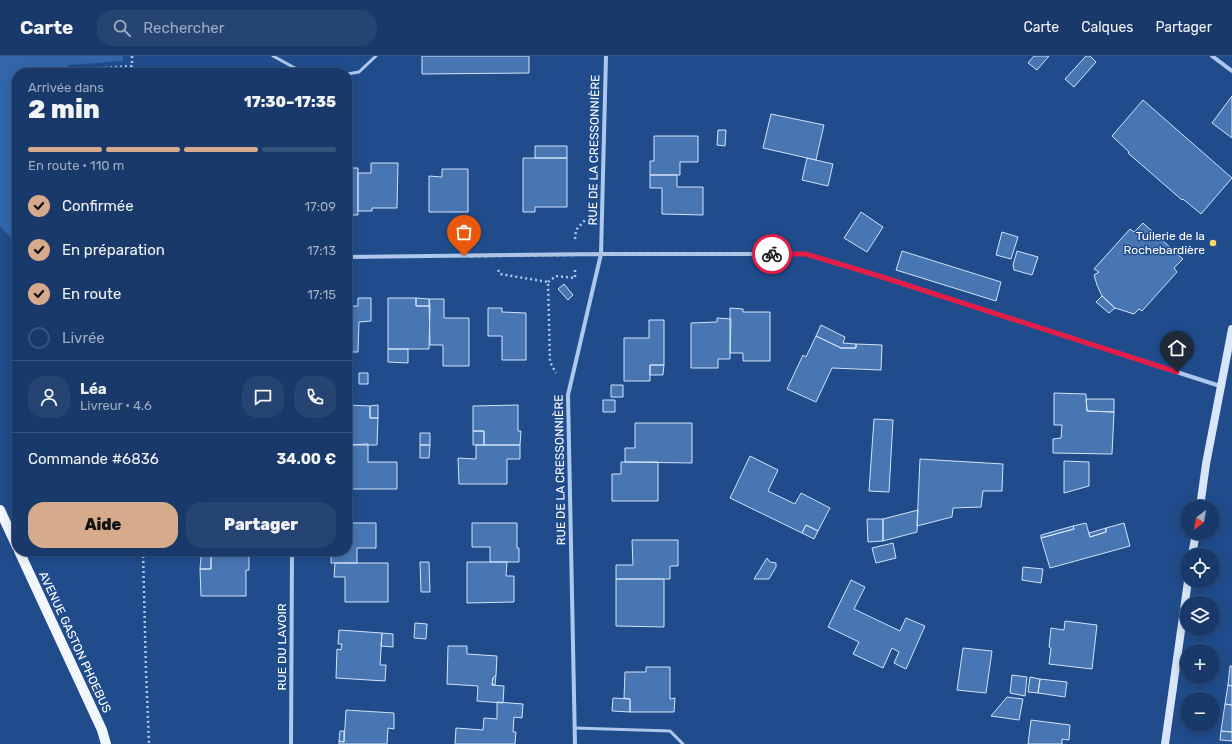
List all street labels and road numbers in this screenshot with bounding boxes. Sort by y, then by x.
street label: RUE DE LA CRESSONNIÈRE [586,74,602,226]
street label: RUE DE LA CRESSONNIÈRE [552,394,568,546]
street label: AVENUE GASTON PHOEBUS [36,569,114,715]
street label: RUE DU LAVOIR [275,603,289,691]

